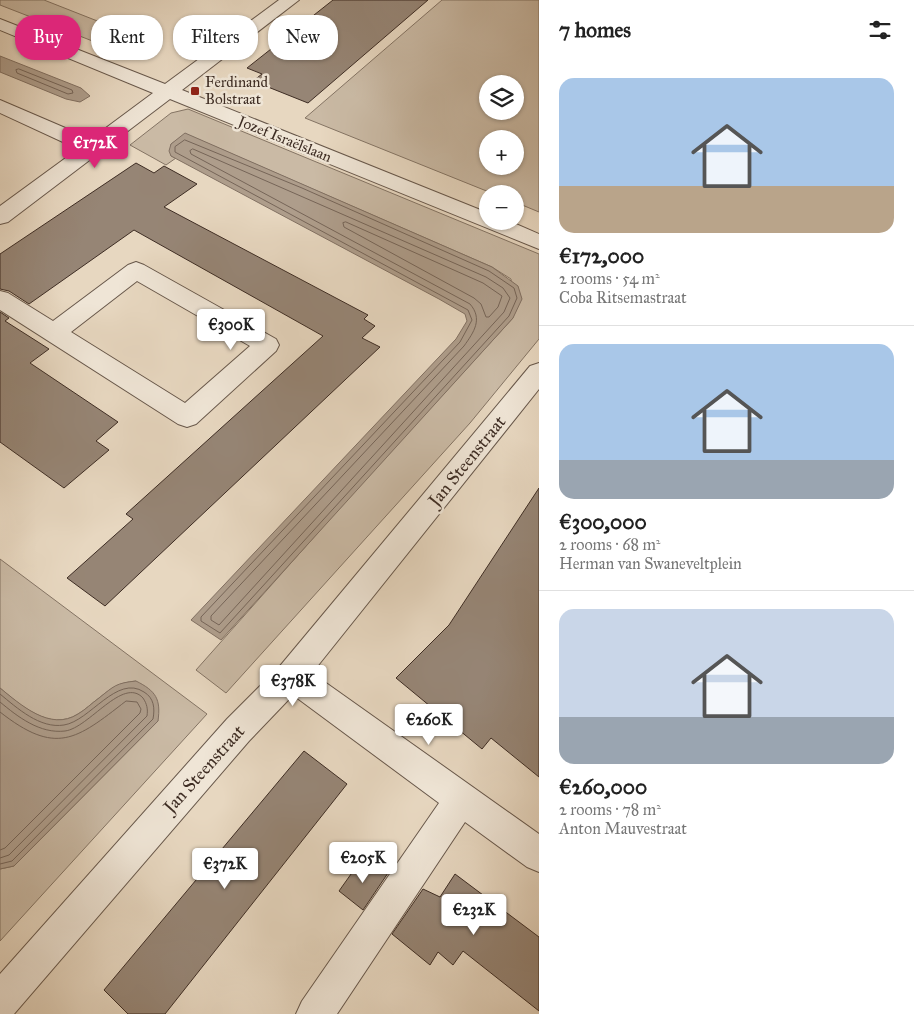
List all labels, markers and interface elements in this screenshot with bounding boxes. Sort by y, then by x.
chip: Buy [15,15,81,60]
chip: Rent [91,15,163,60]
chip: Filters [173,15,258,60]
chip: New [268,15,338,60]
icon: filters [866,16,894,44]
text: 7 homes [559,17,631,43]
place label: Ferdinand Bolstraat [205,73,268,108]
map controls [479,75,524,230]
button: layers [479,75,524,120]
marker: Ferdinand Bolstraat [189,85,201,97]
street label: Jozef Israëlslaan [233,111,334,167]
icon: home [682,111,772,201]
pin: €172K [60,126,130,169]
button: + [479,130,524,175]
text: €172K [73,133,117,152]
button: − [479,185,524,230]
text: €172,000 [559,243,644,269]
text: 2 rooms · 54 m² [559,269,660,288]
text: Coba Ritsemastraat [559,288,687,307]
pin: €300K [196,308,266,351]
text: €300K [208,315,254,334]
icon: home [682,376,772,466]
street label: Jan Steenstraat [422,411,512,513]
text: €300,000 [559,509,647,535]
text: 2 rooms · 68 m² [559,535,660,554]
text: Herman van Swaneveltplein [559,554,742,573]
icon: home [682,641,772,731]
pin: €378K [258,664,328,707]
text: €378K [271,671,315,690]
pin: €260K [394,704,464,746]
text: €260K [406,710,452,729]
street label: Jan Steenstraat [157,720,250,820]
text: €260,000 [559,774,647,800]
text: 2 rooms · 78 m² [559,800,661,819]
text: Anton Mauvestraat [559,819,687,838]
pin: €205K [328,842,398,884]
pin: €372K [190,848,260,890]
text: €205K [340,848,386,867]
text: €372K [203,854,247,873]
pin: €232K [439,894,509,936]
text: €232K [452,900,496,919]

